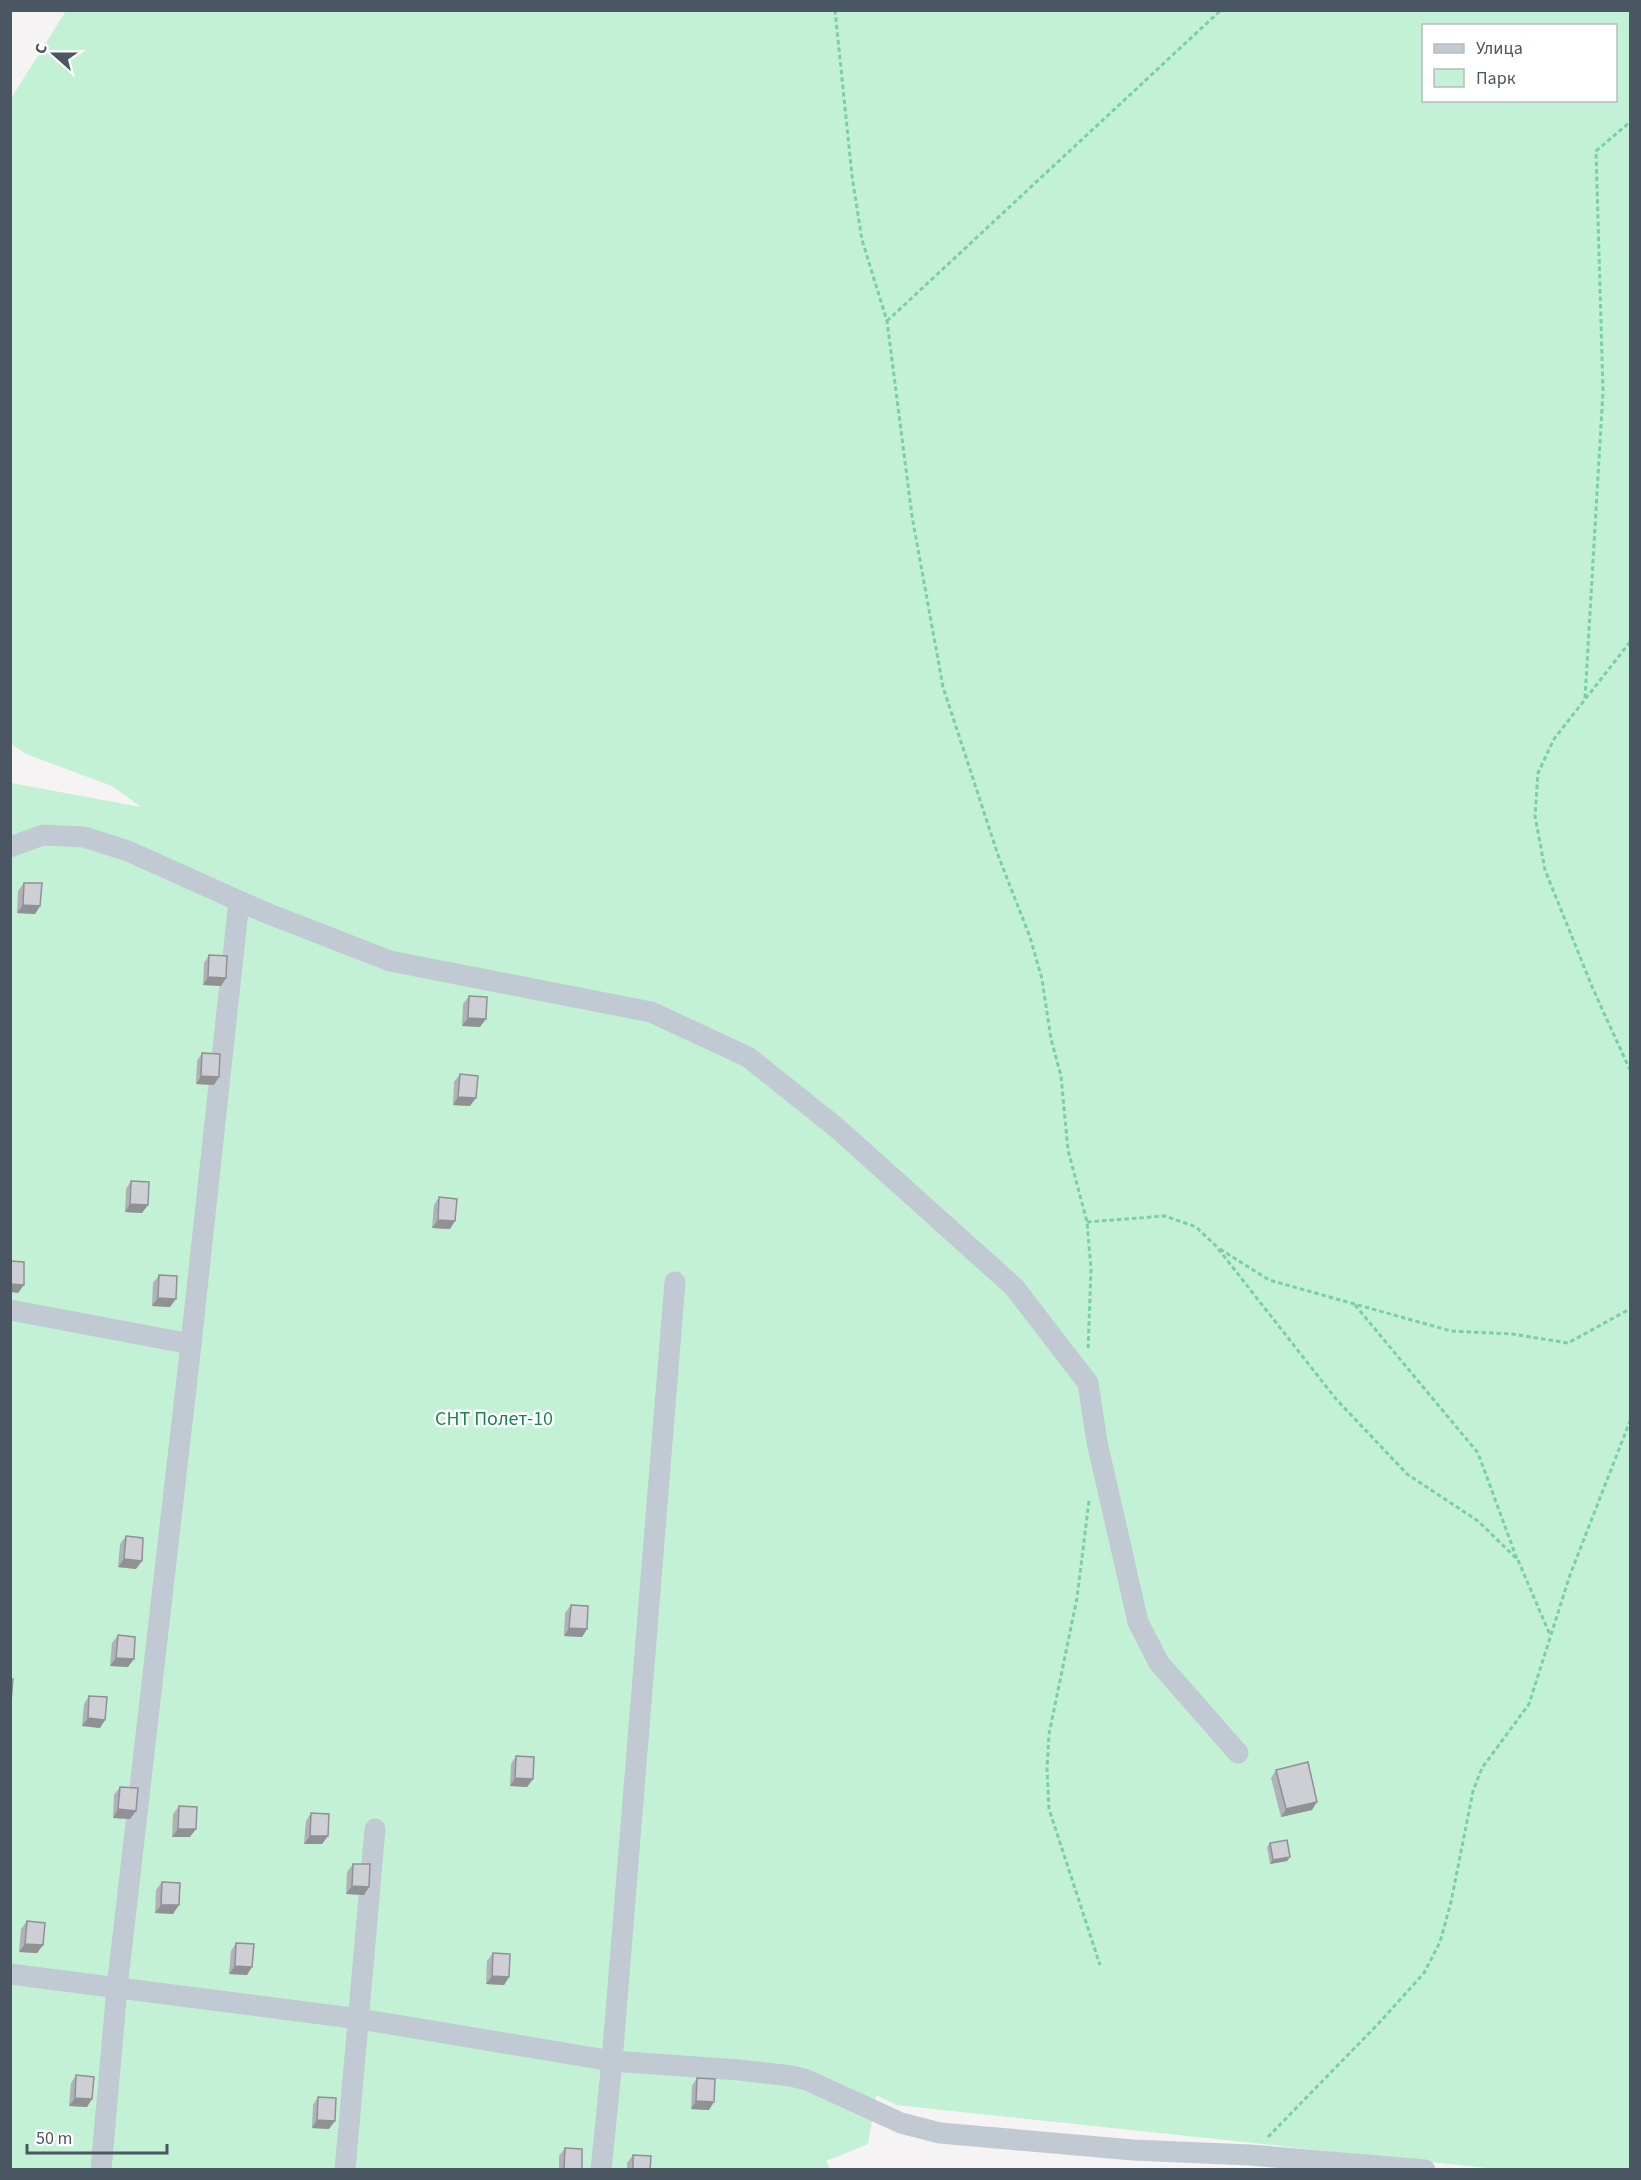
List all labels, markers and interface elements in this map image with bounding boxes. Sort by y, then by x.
north arrow [24,24,84,84]
legend [1422,24,1617,102]
text: Улица [1476,36,1523,61]
text: С [29,41,53,57]
text: Парк [1476,66,1516,91]
park label: СНТ Полет-10 [435,1405,553,1433]
scale bar [27,2117,166,2155]
text: 50 m [36,2126,72,2151]

